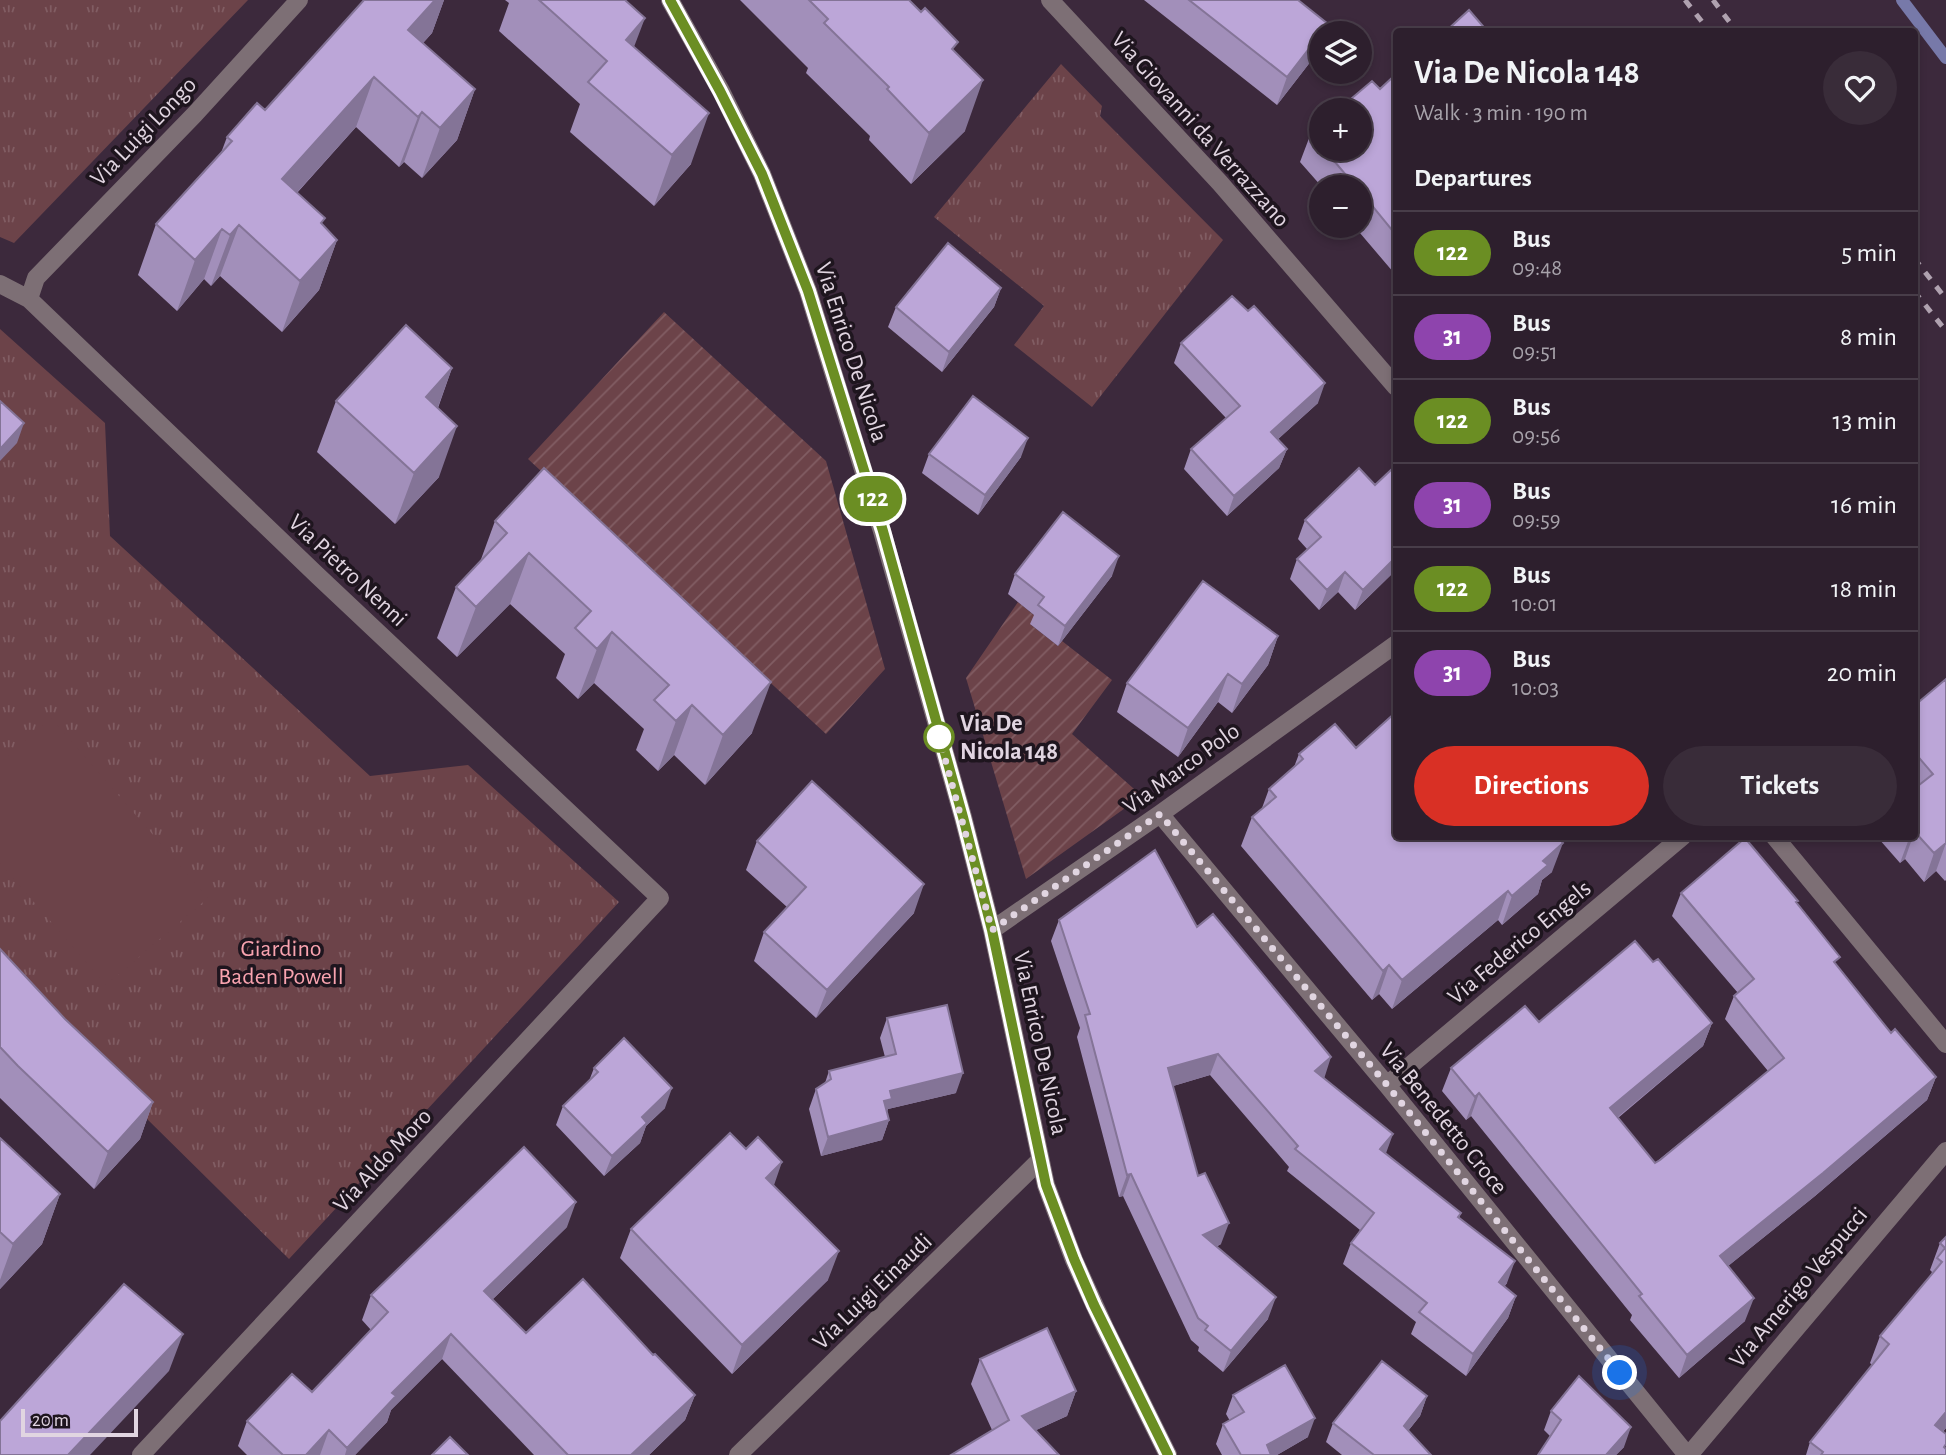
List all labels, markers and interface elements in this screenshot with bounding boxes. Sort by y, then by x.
map controls [1309,21,1372,238]
button: layers [1309,21,1372,84]
street label: Via Giovanni da Verrazzano [1107,28,1294,232]
button: heart [1823,51,1897,125]
text: Via De Nicola 148 [1414,57,1640,90]
street label: Via Luigi Longo [86,73,201,191]
button: + [1309,98,1372,161]
text: Walk · 3 min · 190 m [1414,102,1588,125]
text: Departures [1414,165,1532,191]
button: − [1309,175,1372,238]
text: Bus [1512,226,1551,252]
text: 5 min [1841,240,1897,266]
text: 122 [1437,241,1468,265]
text: 09:48 [1512,257,1562,280]
street label: Via Enrico De Nicola [811,260,891,445]
text: Bus [1512,310,1551,336]
text: 8 min [1840,324,1897,350]
text: 31 [1443,325,1462,349]
text: 09:51 [1512,341,1558,364]
text: Bus [1512,394,1551,420]
text: 13 min [1833,408,1897,434]
text: 122 [1437,409,1468,433]
text: 09:56 [1512,425,1561,448]
line badge: 122 [833,476,913,522]
text: Bus [1512,478,1551,504]
text: 122 [857,487,889,511]
text: 16 min [1831,492,1897,518]
text: 31 [1443,493,1462,517]
text: 09:59 [1512,509,1561,532]
street label: Via Pietro Nenni [283,510,411,631]
text: Bus [1512,562,1551,588]
text: 18 min [1831,576,1897,602]
text: 122 [1437,577,1468,601]
text: 10:01 [1512,593,1557,616]
text: Bus [1512,646,1551,672]
text: 20 min [1827,660,1897,686]
text: 31 [1443,661,1462,685]
text: 10:03 [1512,677,1559,700]
place label: Via De Nicola 148 [960,712,1058,764]
street label: Via Marco Polo [1119,719,1244,819]
marker: Via De Nicola 148 [924,722,954,752]
button: Directions [1414,746,1649,826]
button: Tickets [1663,746,1897,826]
street label: Via Federico Engels [1444,876,1596,1009]
park label: Giardino Baden Powell [218,937,344,989]
street label: Via Enrico De Nicola [1009,949,1071,1137]
street label: Via Benedetto Croce [1375,1038,1512,1199]
street label: Via Aldo Moro [329,1104,436,1217]
street label: Via Amerigo Vespucci [1725,1203,1872,1372]
street label: Via Luigi Einaudi [809,1229,937,1354]
your location [1602,1355,1637,1390]
scale bar [21,1406,138,1438]
text: 20 m [32,1411,69,1430]

